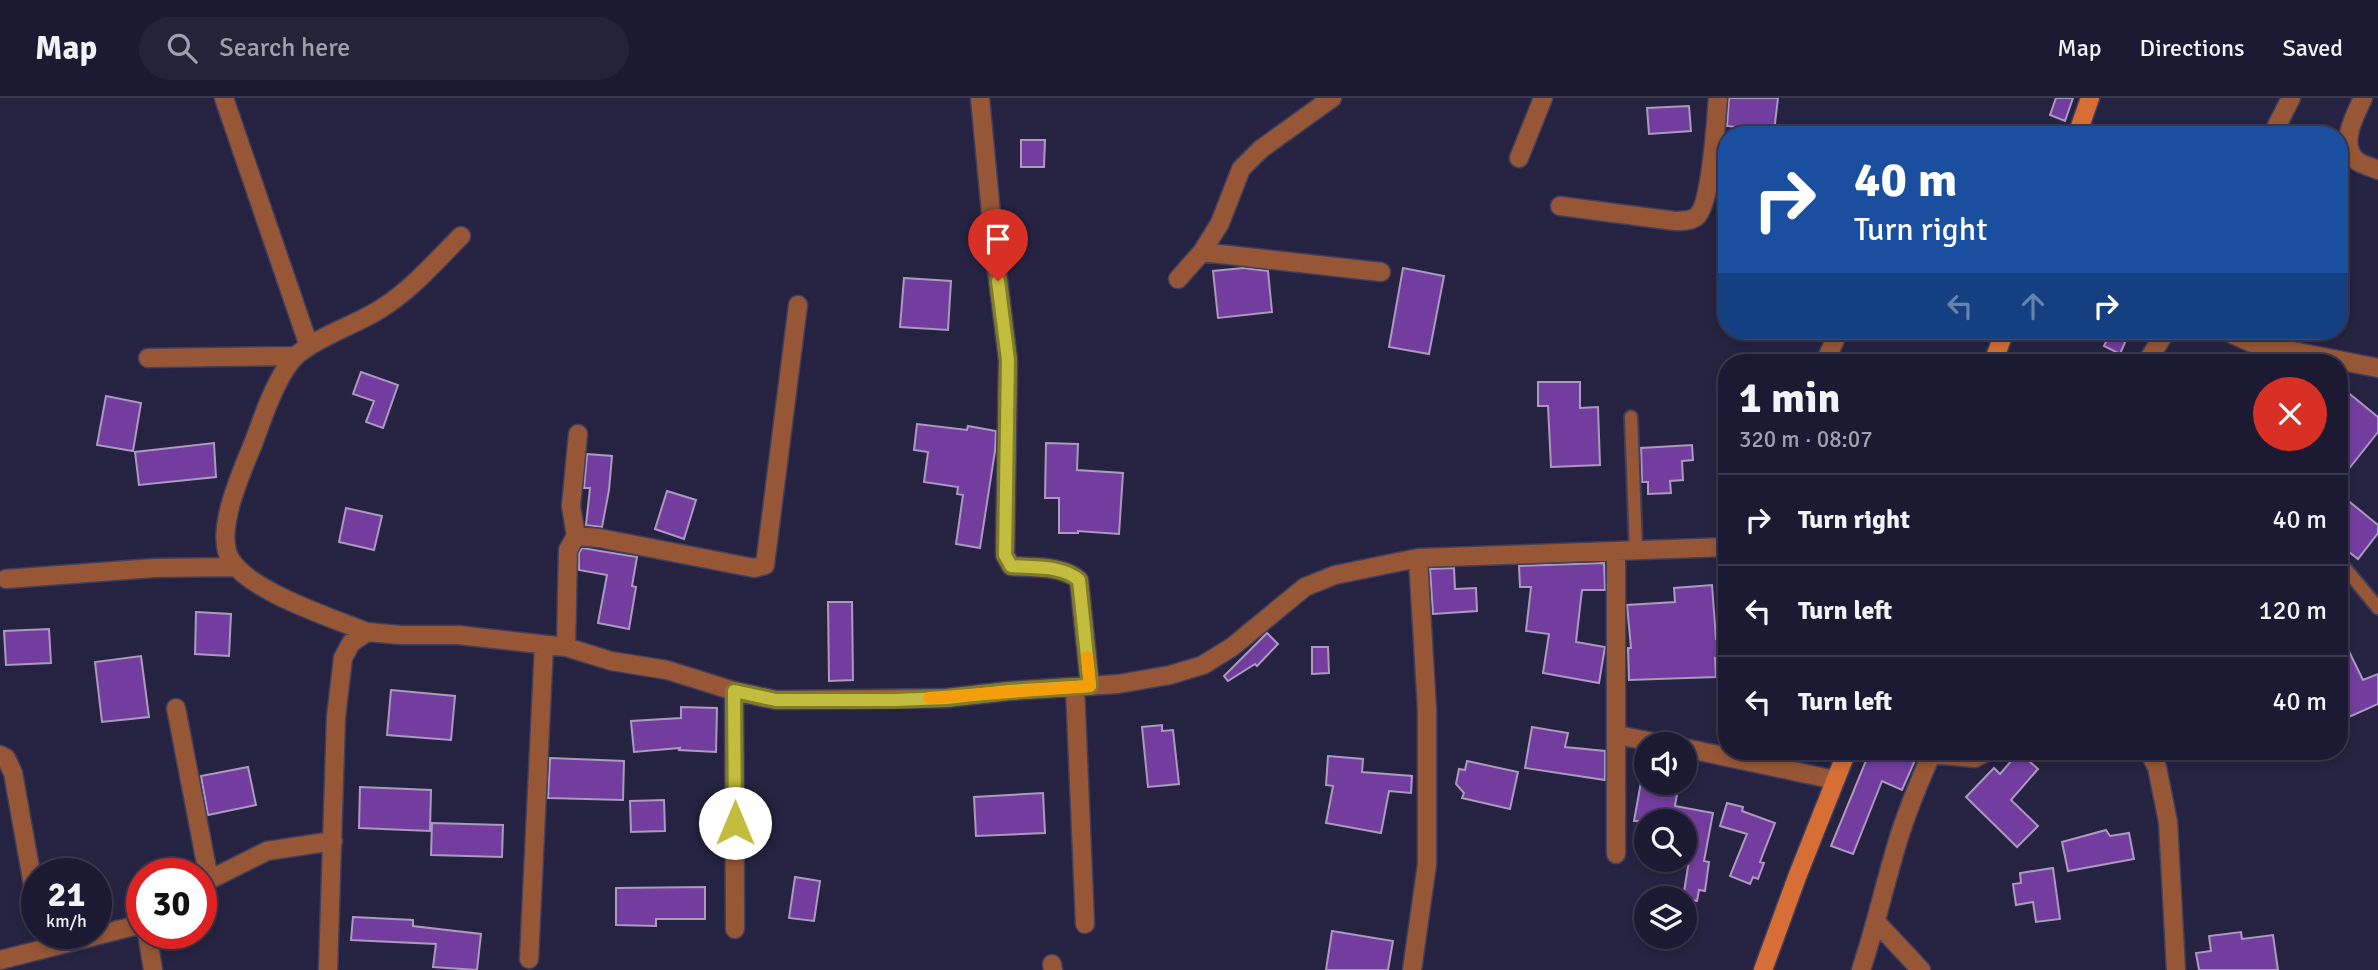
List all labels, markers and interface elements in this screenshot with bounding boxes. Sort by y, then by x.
search box [139,17,629,80]
text: Map [35,28,97,69]
icon: search [163,29,201,67]
text: Search here [219,32,350,64]
text: Map [2057,33,2102,63]
text: Directions [2140,33,2245,63]
text: Saved [2283,33,2343,63]
text: 40 m [1854,150,1957,210]
icon: right [1739,154,1830,245]
pin [968,209,1028,281]
text: Turn right [1854,210,1987,249]
icon: arrive [979,220,1017,258]
icon: left [1941,287,1979,325]
icon: ahead [2014,287,2052,325]
icon: right [2087,287,2125,325]
text: 1 min [1739,373,1840,424]
button: close [2253,377,2327,451]
text: 320 m · 08:07 [1739,425,1873,454]
icon: right [1739,501,1777,539]
text: Turn right [1798,504,1910,536]
text: 40 m [2272,504,2327,536]
icon: left [1739,592,1777,630]
text: Turn left [1798,595,1892,627]
text: 120 m [2258,595,2327,627]
icon: left [1739,683,1777,721]
text: Turn left [1798,686,1892,718]
text: 40 m [2272,686,2327,718]
map controls [1634,732,1697,949]
button: sound [1634,732,1697,795]
position arrow [698,786,772,860]
button: search [1634,809,1697,872]
speed limit sign: 30 [126,858,217,949]
text: 21 [48,873,85,916]
button: layers [1634,886,1697,949]
text: km/h [46,910,87,932]

